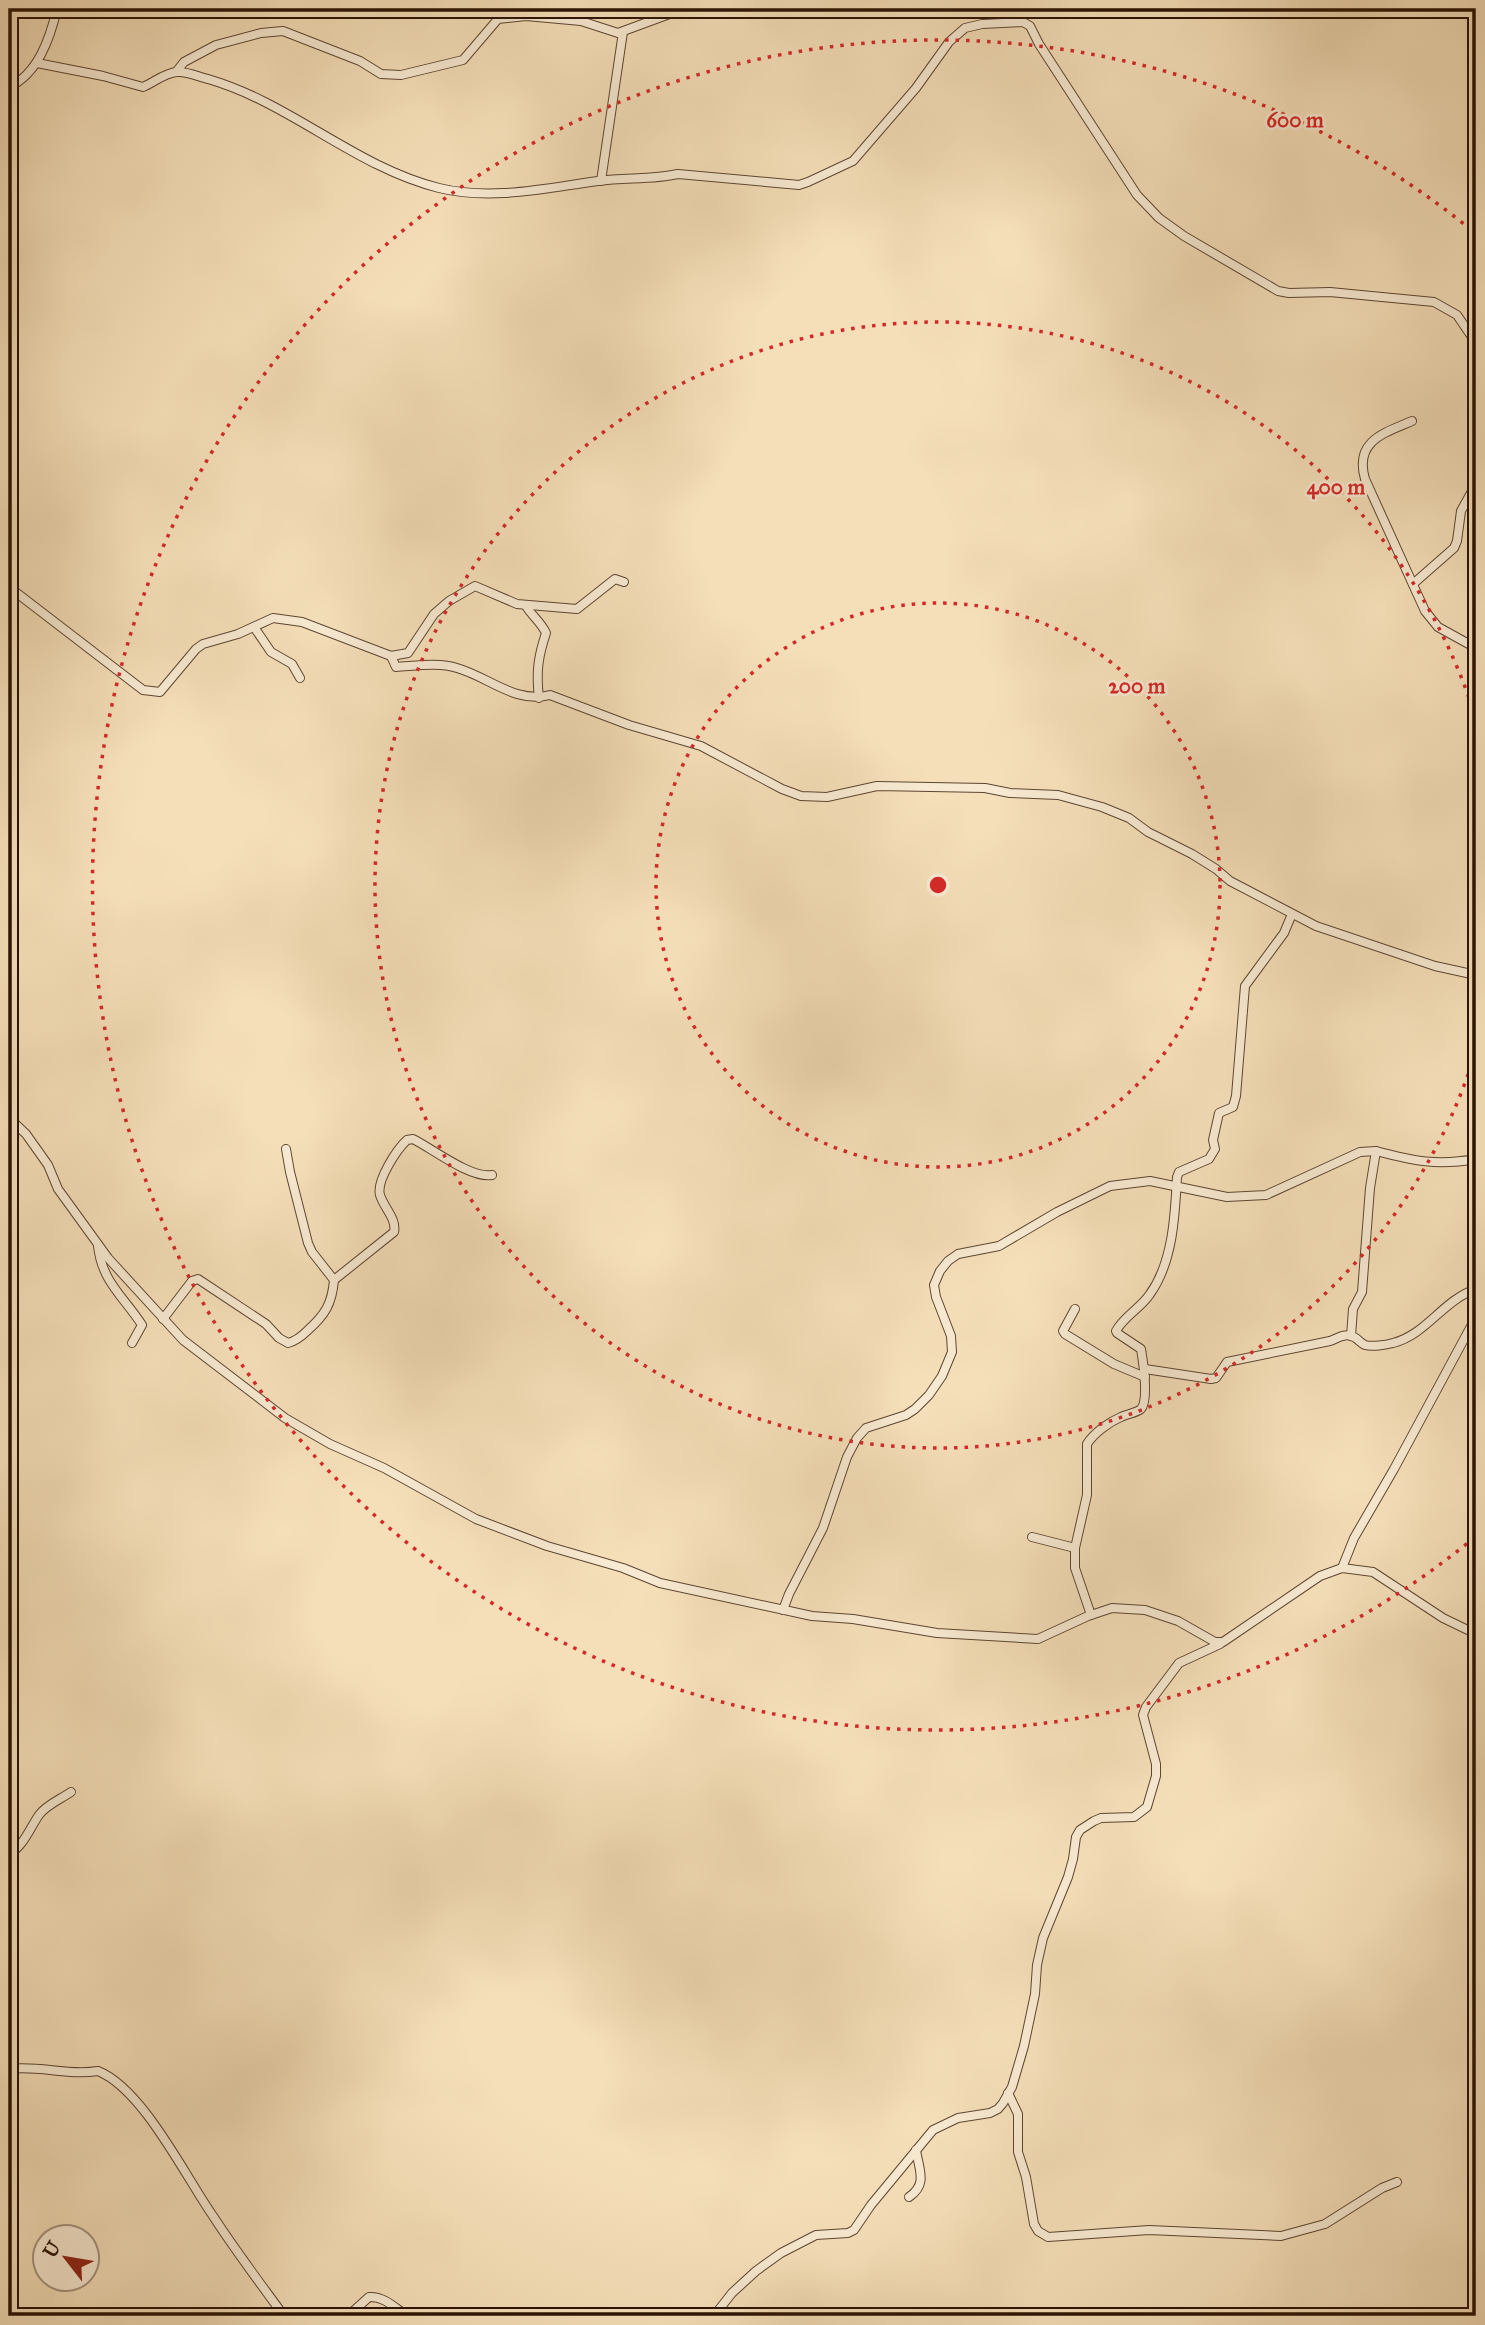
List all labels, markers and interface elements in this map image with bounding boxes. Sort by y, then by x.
text: 600 m [1266,107,1324,133]
text: 400 m [1307,474,1366,500]
text: 200 m [1109,673,1166,699]
centre of rings [926,873,950,897]
north arrow [32,2224,102,2294]
text: U [38,2236,66,2262]

